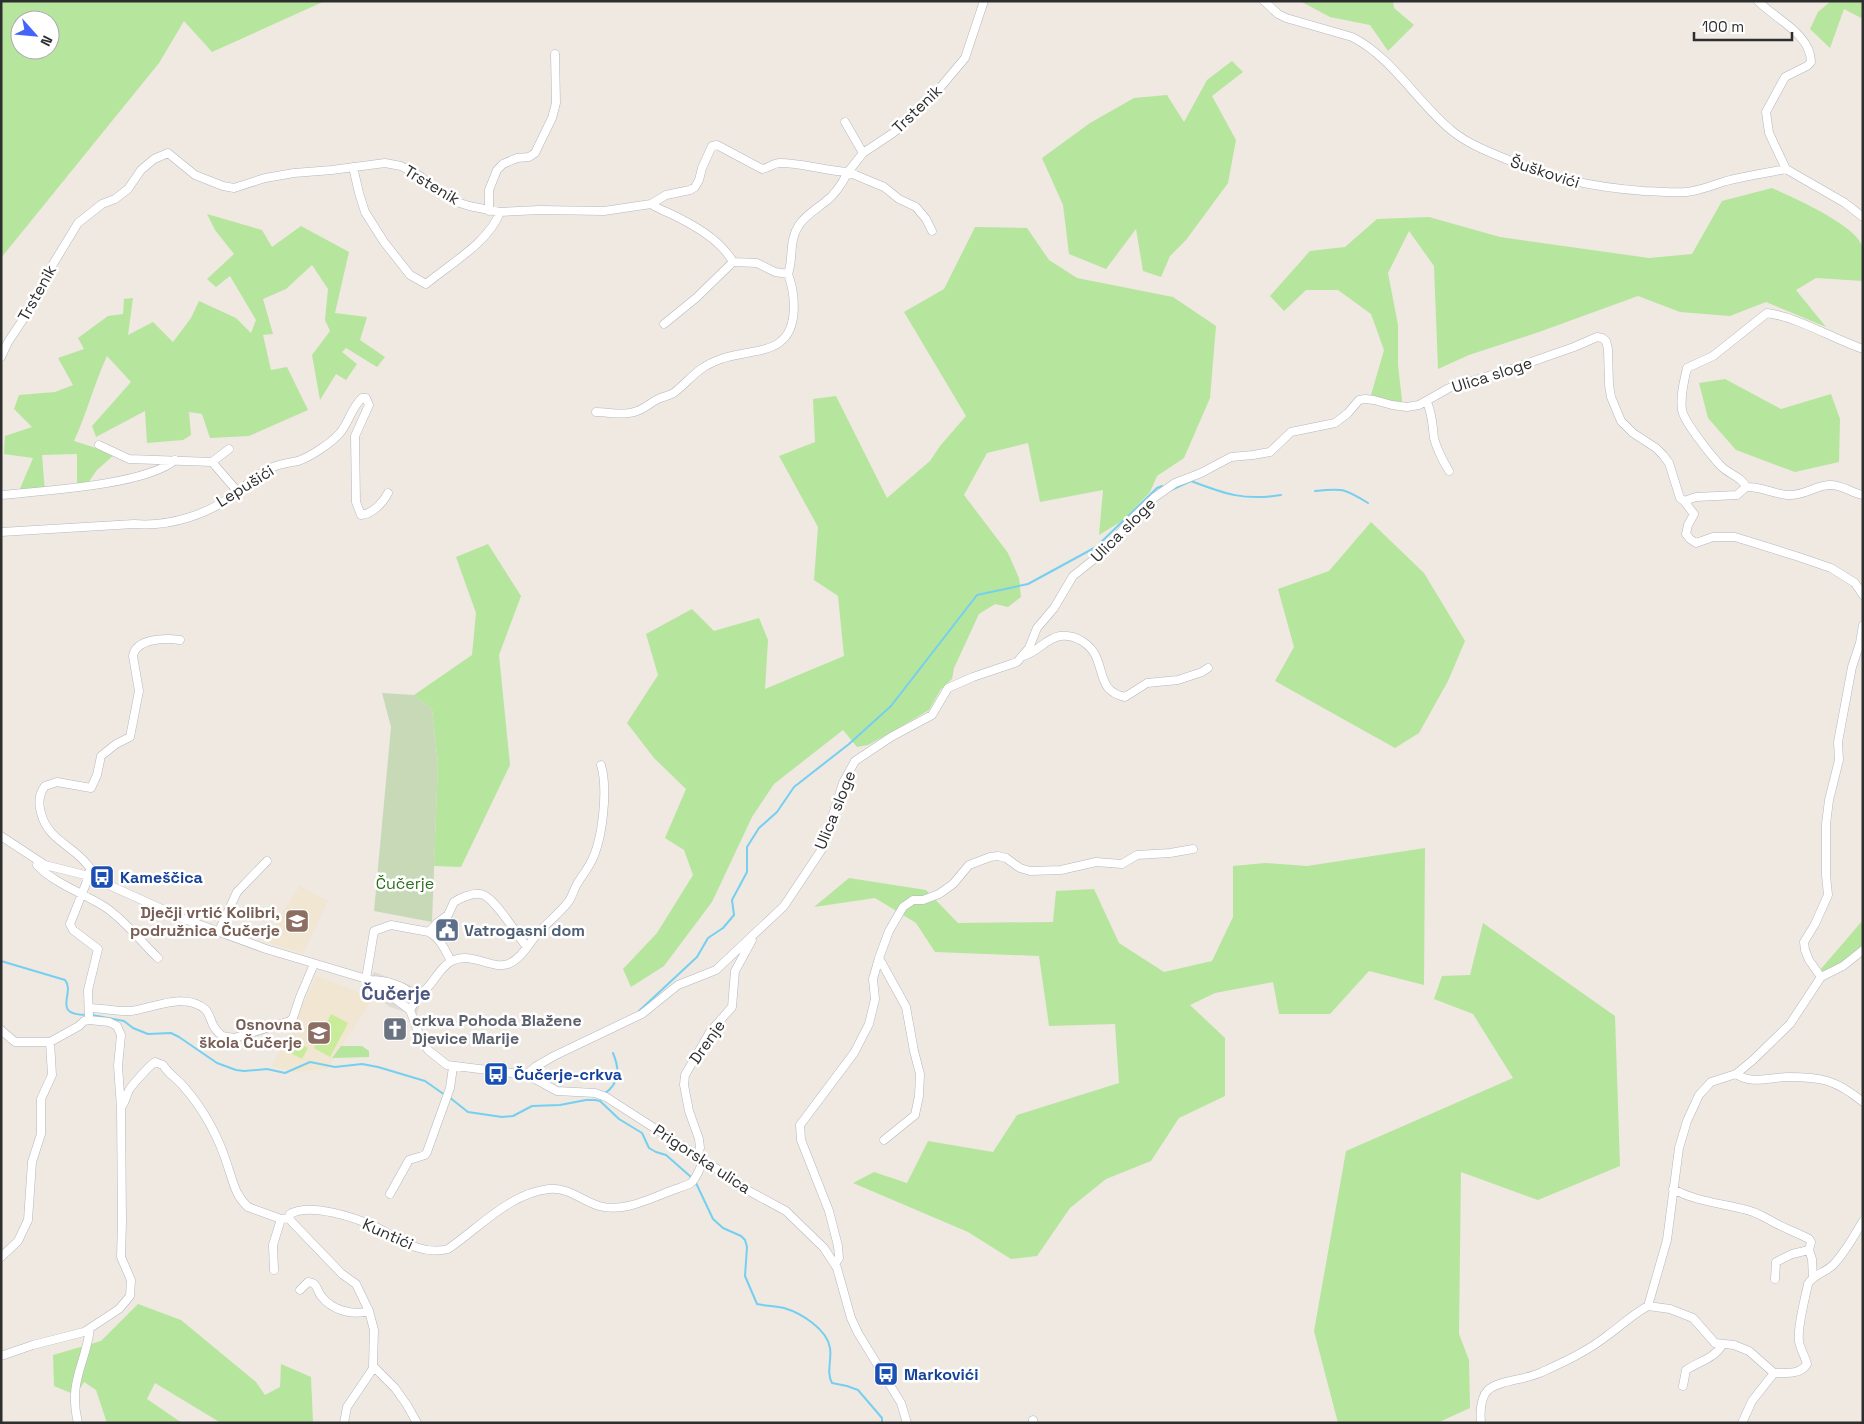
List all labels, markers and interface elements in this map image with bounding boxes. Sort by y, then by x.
north arrow [10,10,60,60]
scale bar [1694,10,1792,42]
text: 100 m [1702,17,1744,36]
text: N [36,33,57,49]
street label: Trstenik [888,80,947,138]
street label: Šuškovići [1508,151,1582,193]
street label: Trstenik [400,160,464,210]
street label: Trstenik [13,261,61,325]
street label: Ulica sloge [1449,352,1535,398]
street label: Lepušići [212,460,278,512]
street label: Ulica sloge [1086,493,1160,567]
street label: Ulica sloge [810,767,860,853]
bus stop icon: Kameščica [89,864,115,890]
place label: Kameščica [120,867,203,888]
park label: Čučerje [376,873,434,894]
place label: Dječji vrtić Kolibri, podružnica Čučerje [130,902,280,941]
school or university icon: Dječji vrtić Kolibri, podružnica Čučerje [284,908,310,934]
public building icon: Vatrogasni dom [434,917,460,943]
place label: Vatrogasni dom [464,920,585,941]
district label: Čučerje [361,981,431,1006]
place label: crkva Pohoda Blažene Djevice Marije [412,1010,582,1049]
place label: Osnovna škola Čučerje [199,1014,302,1053]
church icon: crkva Pohoda Blažene Djevice Marije [382,1016,408,1042]
street label: Drenje [684,1016,730,1068]
school or university icon: Osnovna škola Čučerje [306,1020,332,1046]
bus stop icon: Čučerje-crkva [483,1061,509,1087]
place label: Čučerje-crkva [514,1064,622,1085]
street label: Prigorska ulica [649,1120,755,1198]
street label: Kuntići [359,1213,417,1255]
bus stop icon: Markovići [873,1361,899,1387]
place label: Markovići [904,1364,978,1385]

